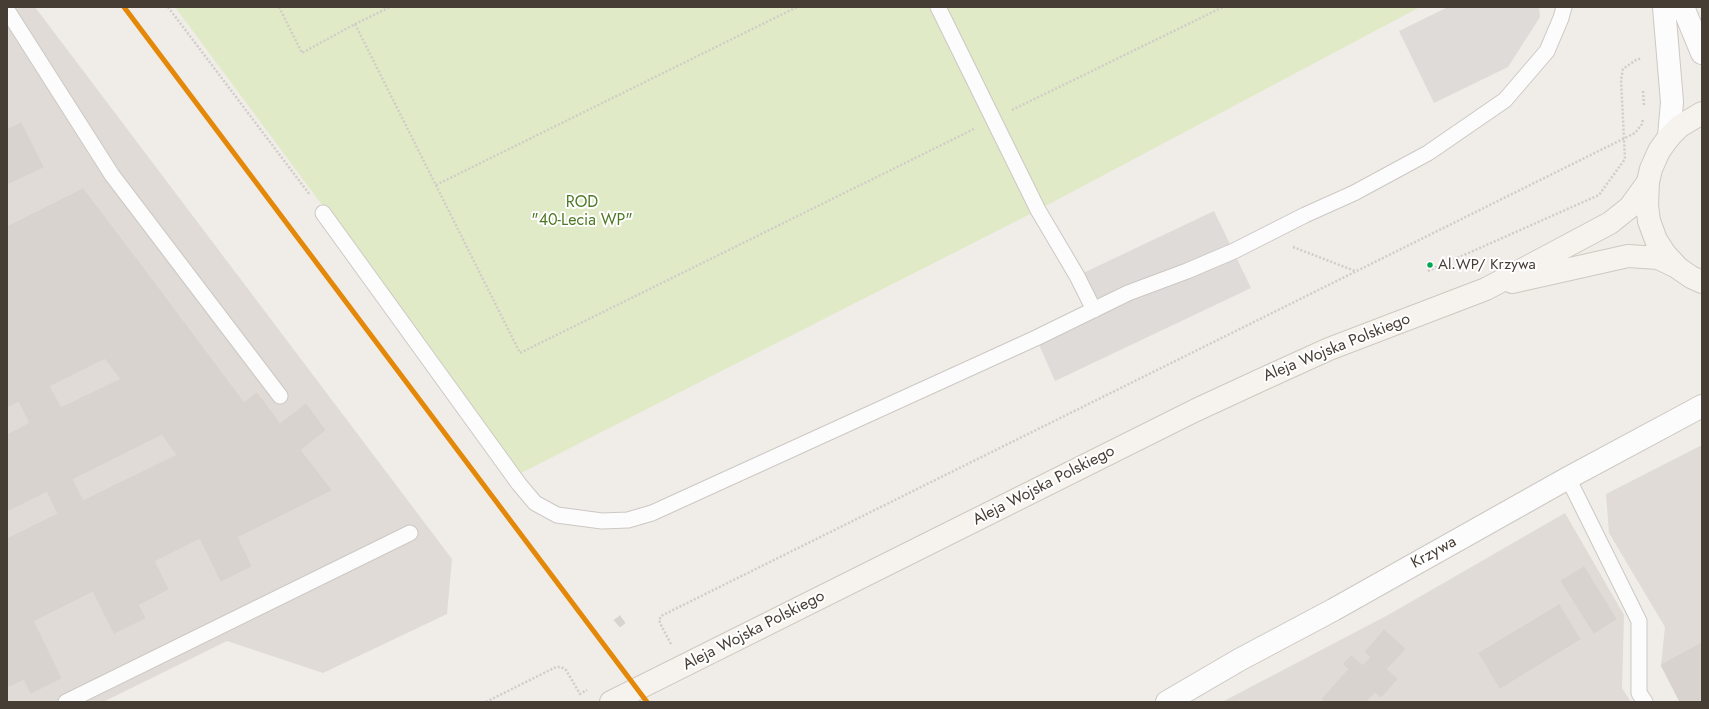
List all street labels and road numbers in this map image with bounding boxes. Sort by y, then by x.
street label: Aleja Wojska Polskiego [1261,310,1413,386]
street label: Aleja Wojska Polskiego [970,442,1118,530]
street label: Krzywa [1408,533,1460,573]
street label: Aleja Wojska Polskiego [680,587,828,675]

